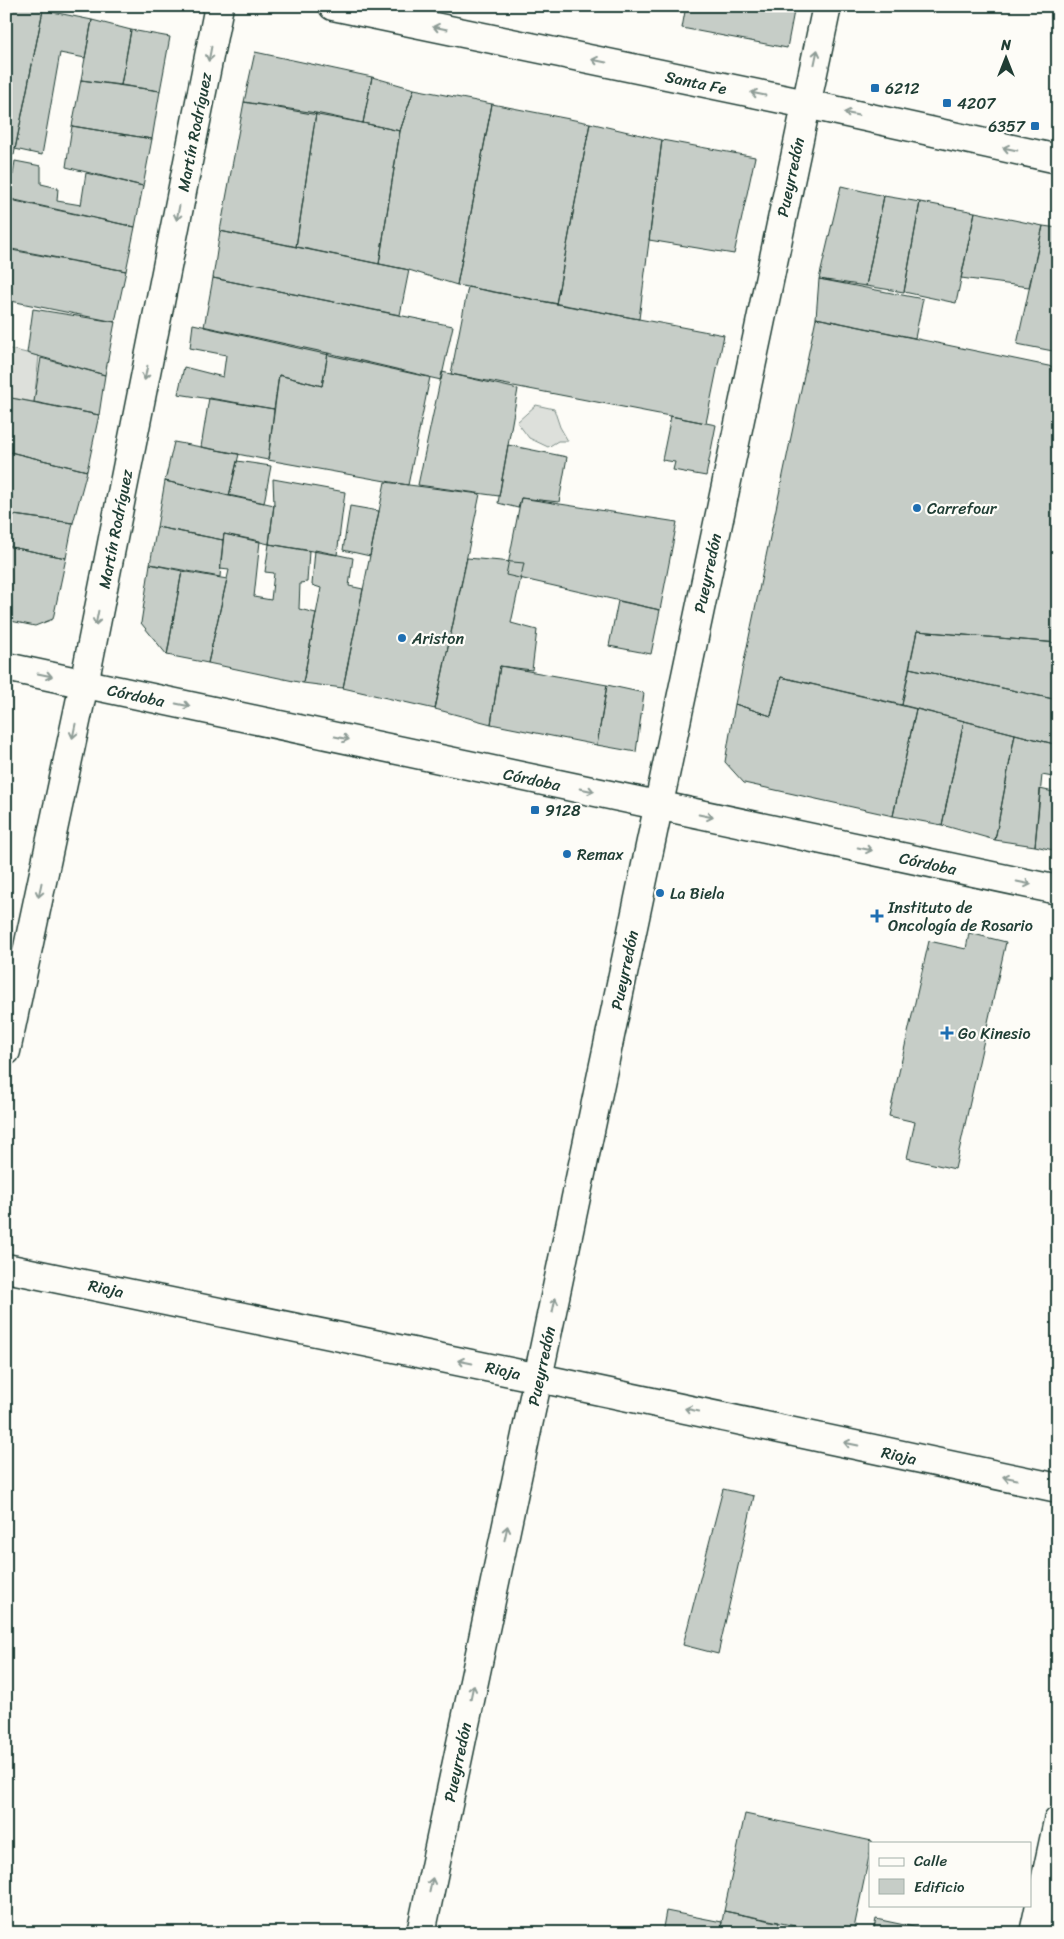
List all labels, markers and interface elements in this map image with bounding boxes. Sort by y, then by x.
one-way arrow [432,23,448,33]
north arrow [982,32,1032,82]
text: N [1000,33,1011,58]
one-way arrow [205,46,214,62]
one-way arrow [812,49,821,65]
one-way arrow [591,56,607,66]
street label: Santa Fe [662,62,730,103]
street label: Martín Rodríguez [169,69,220,194]
place label: 6212 [885,74,919,103]
marker: 6212 [869,82,881,94]
one-way arrow [750,89,766,99]
place label: 4207 [957,89,996,118]
marker: 4207 [941,97,953,109]
one-way arrow [844,109,860,119]
place label: 6357 [988,112,1026,141]
marker: 6357 [1029,120,1041,132]
street label: Pueyrredón [768,134,813,220]
one-way arrow [1003,144,1019,153]
one-way arrow [173,205,182,221]
one-way arrow [141,364,151,380]
street label: Martín Rodríguez [90,466,141,591]
place label: Carrefour [927,494,998,523]
marker: Carrefour [911,502,923,514]
street label: Pueyrredón [685,530,730,616]
one-way arrow [92,610,102,626]
place label: Ariston [411,624,464,653]
marker: Ariston [396,632,408,644]
one-way arrow [37,671,53,680]
street label: Córdoba [105,675,168,716]
one-way arrow [175,700,191,710]
one-way arrow [69,723,78,739]
one-way arrow [334,734,350,744]
street label: Córdoba [501,759,564,800]
one-way arrow [579,786,595,795]
place label: 9128 [545,796,581,825]
marker: 9128 [529,804,541,816]
one-way arrow [698,811,714,821]
place label: Remax [577,840,624,869]
street label: Córdoba [897,843,960,884]
one-way arrow [857,845,873,855]
marker: Remax [561,848,573,860]
place label: La Biela [670,879,725,908]
one-way arrow [1016,879,1032,888]
one-way arrow [35,882,45,898]
marker: La Biela [654,887,666,899]
place label: Instituto de Oncología de Rosario [887,893,1033,940]
marker: Instituto de Oncología de Rosario [870,909,884,923]
street label: Pueyrredón [602,927,647,1013]
place label: Go Kinesio [958,1019,1031,1048]
marker: Go Kinesio [940,1026,954,1040]
street label: Rioja [86,1271,126,1306]
one-way arrow [550,1298,559,1314]
street label: Pueyrredón [519,1323,564,1409]
street label: Rioja [483,1353,523,1388]
one-way arrow [457,1357,473,1367]
one-way arrow [685,1405,701,1415]
street label: Rioja [879,1438,919,1473]
one-way arrow [844,1439,860,1448]
one-way arrow [1003,1473,1019,1482]
one-way arrow [501,1525,511,1541]
one-way arrow [468,1684,477,1700]
street label: Pueyrredón [435,1719,480,1805]
legend [869,1842,1032,1906]
text: Calle [914,1848,947,1874]
text: Edificio [914,1874,965,1900]
one-way arrow [427,1878,436,1894]

